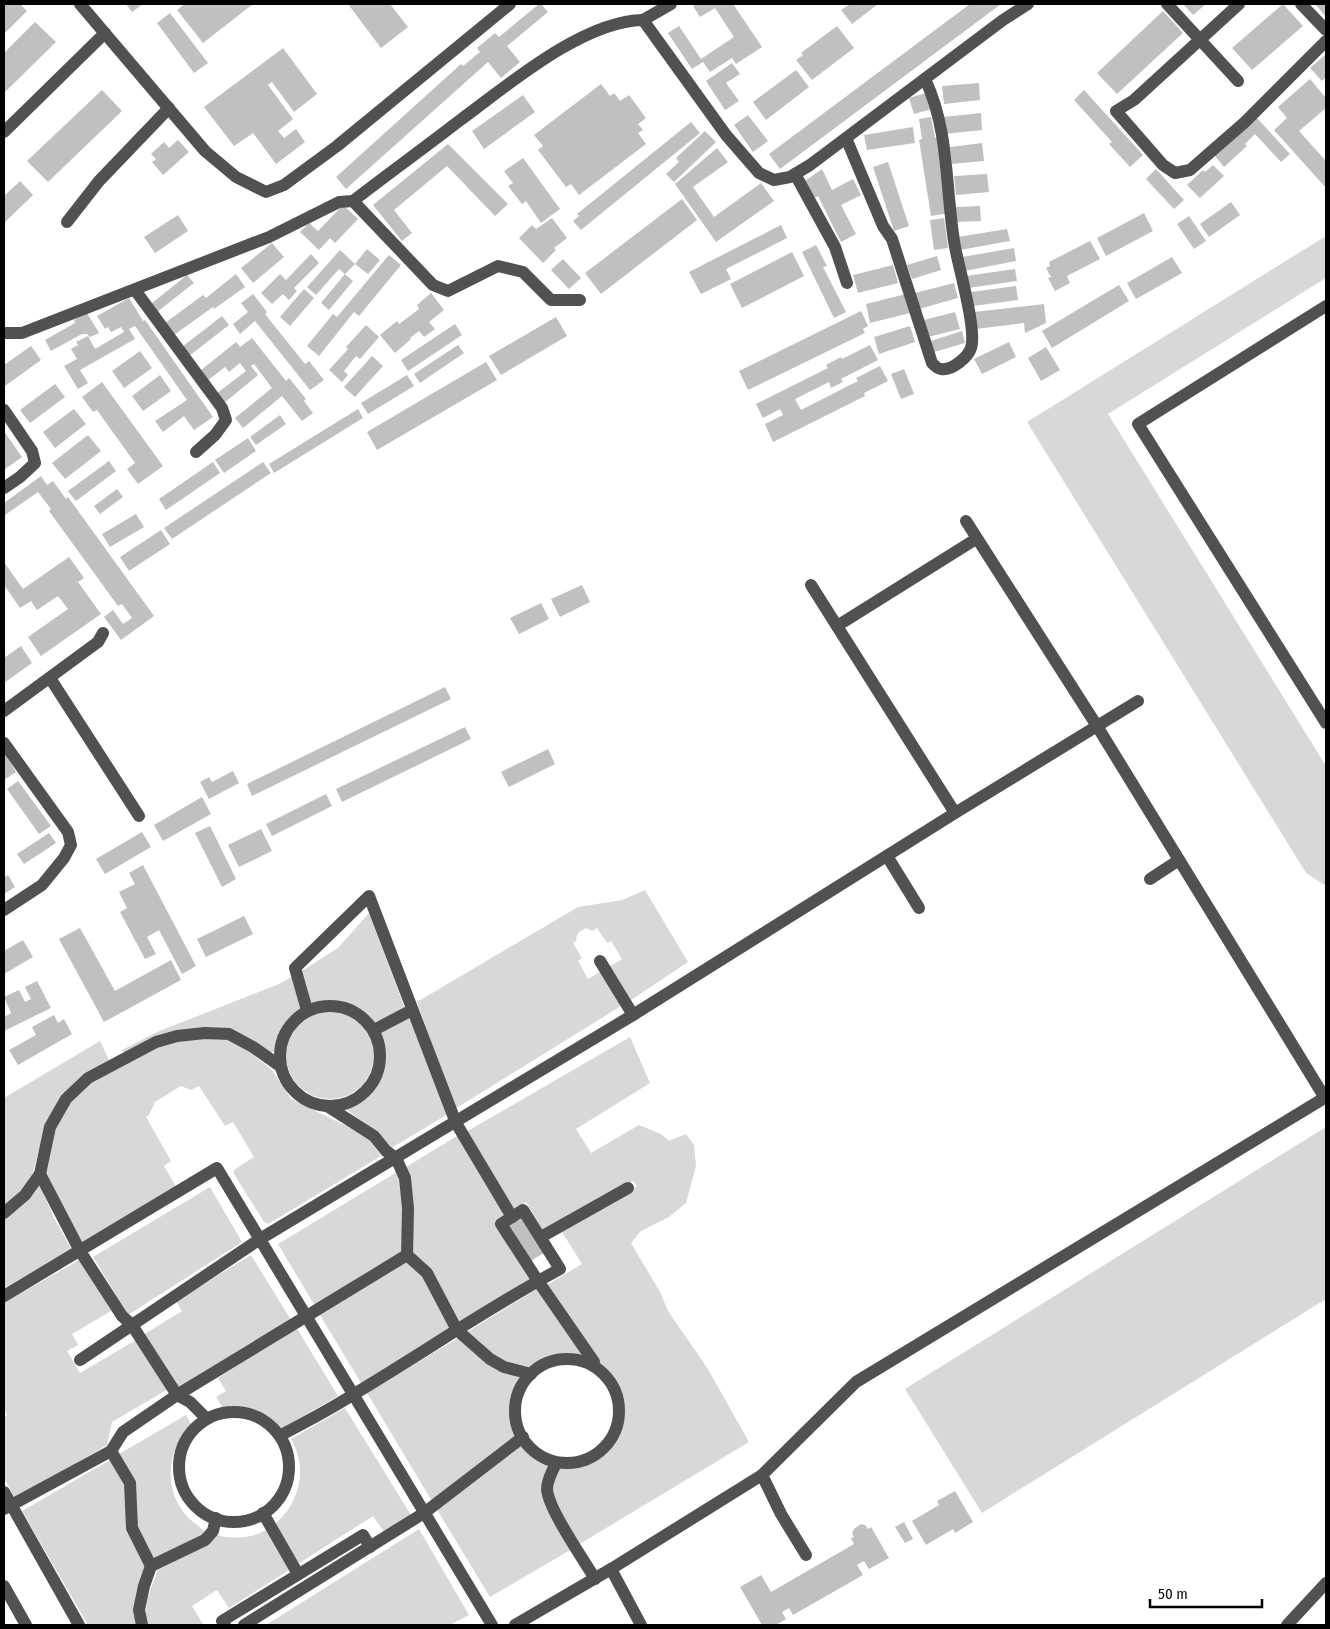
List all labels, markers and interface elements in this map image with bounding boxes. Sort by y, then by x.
scale bar [1150,1576,1262,1608]
text: 50 m [1158,1585,1188,1603]

